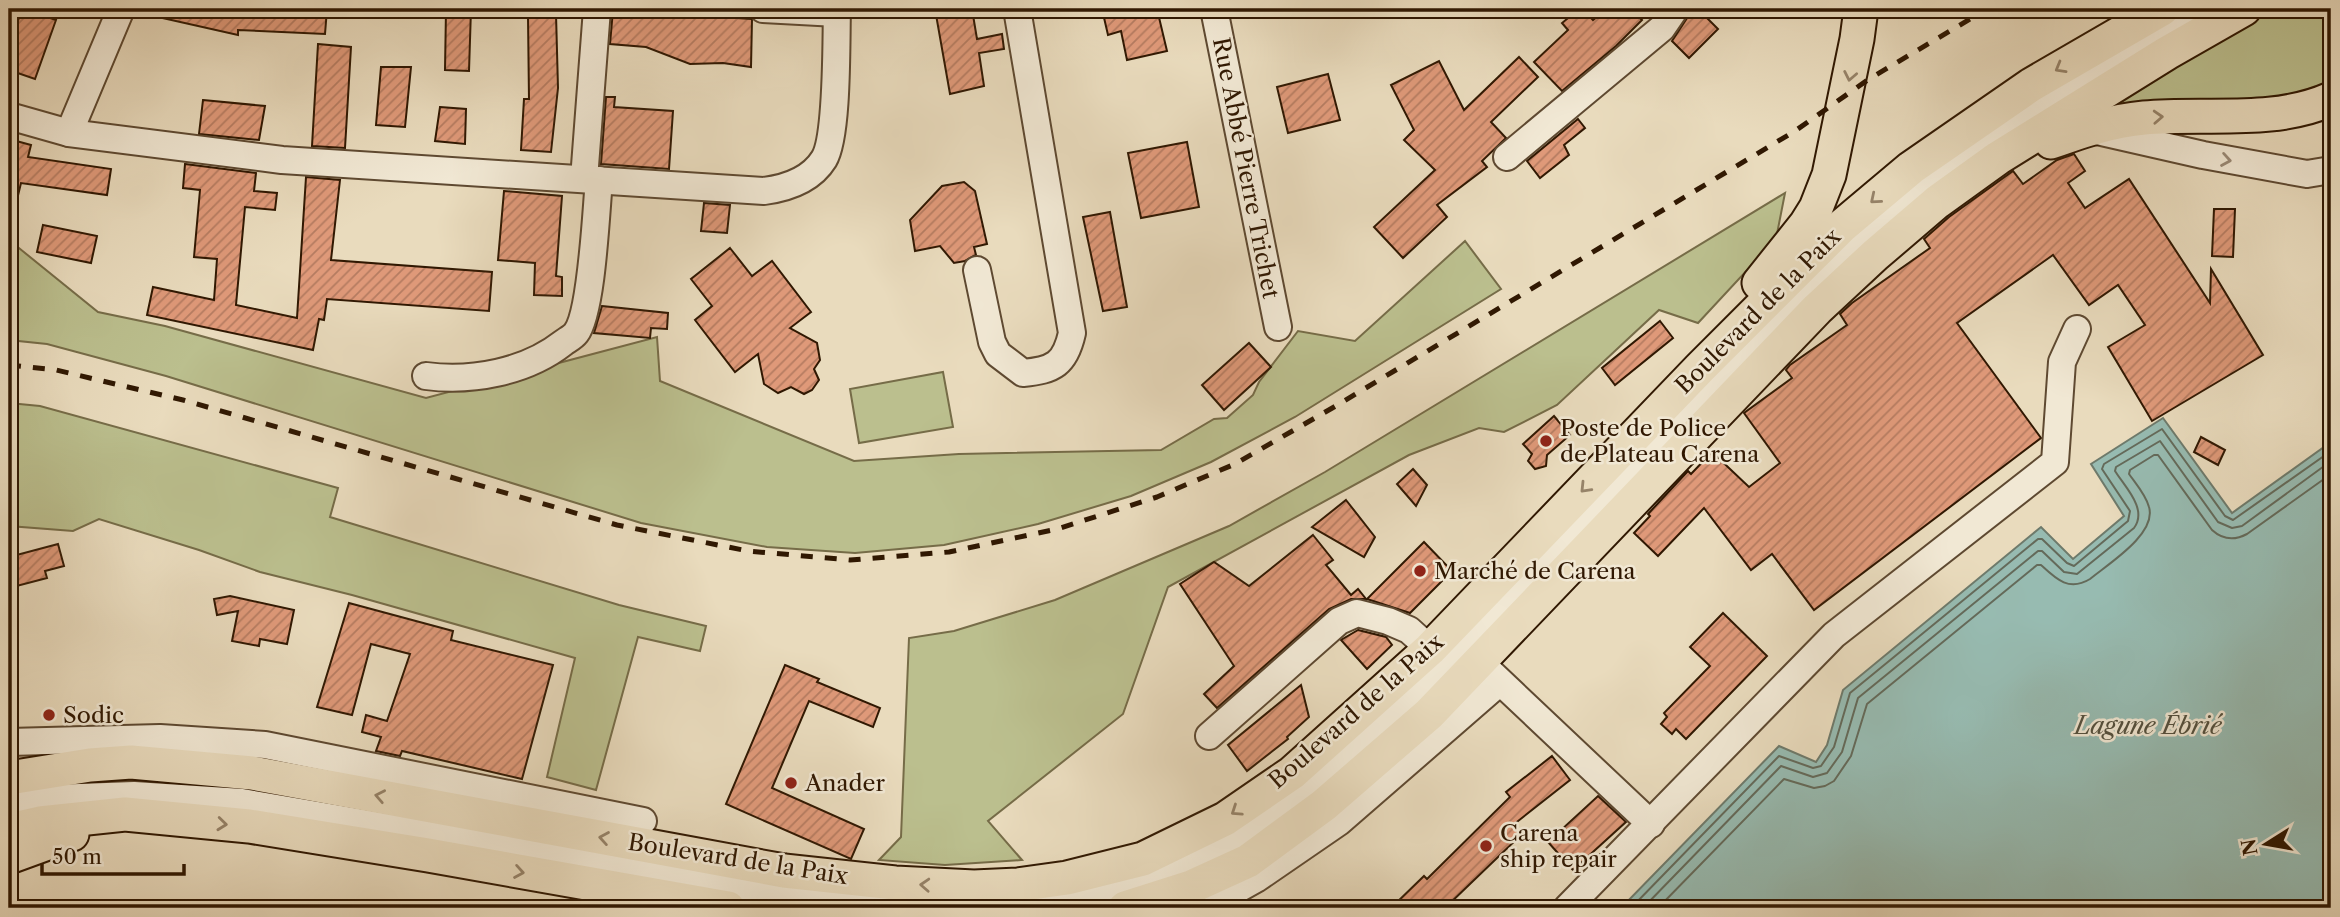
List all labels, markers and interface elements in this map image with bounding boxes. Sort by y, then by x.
street label: Rue Abbé Pierre Trichet [1207,35,1285,301]
one-way arrow [2055,60,2068,73]
one-way arrow [1843,70,1858,82]
one-way arrow [2153,110,2164,125]
one-way arrow [2220,151,2232,166]
one-way arrow [1870,191,1883,203]
street label: Boulevard de la Paix [1670,222,1847,399]
place label: Poste de Police de Plateau Carena [1560,414,1760,468]
marker: Poste de Police de Plateau Carena [1538,433,1554,449]
one-way arrow [1581,480,1594,493]
place label: Marché de Carena [1434,557,1637,585]
marker: Marché de Carena [1412,563,1428,579]
street label: Boulevard de la Paix [1263,627,1450,794]
place label: Sodic [63,701,124,729]
marker: Sodic [41,707,57,723]
water label: Lagune Ébrié [2073,711,2224,740]
place label: Anader [804,769,885,797]
marker: Anader [783,775,799,791]
one-way arrow [374,790,386,805]
one-way arrow [1231,803,1244,815]
north arrow [2232,808,2302,878]
one-way arrow [217,816,228,831]
place label: Carena ship repair [1500,819,1617,873]
street label: Boulevard de la Paix [626,828,851,890]
one-way arrow [598,831,610,846]
scale bar [42,833,184,877]
text: N [2237,837,2263,857]
marker: Carena ship repair [1478,838,1494,854]
text: 50 m [52,844,102,869]
one-way arrow [513,864,525,879]
one-way arrow [919,877,930,892]

